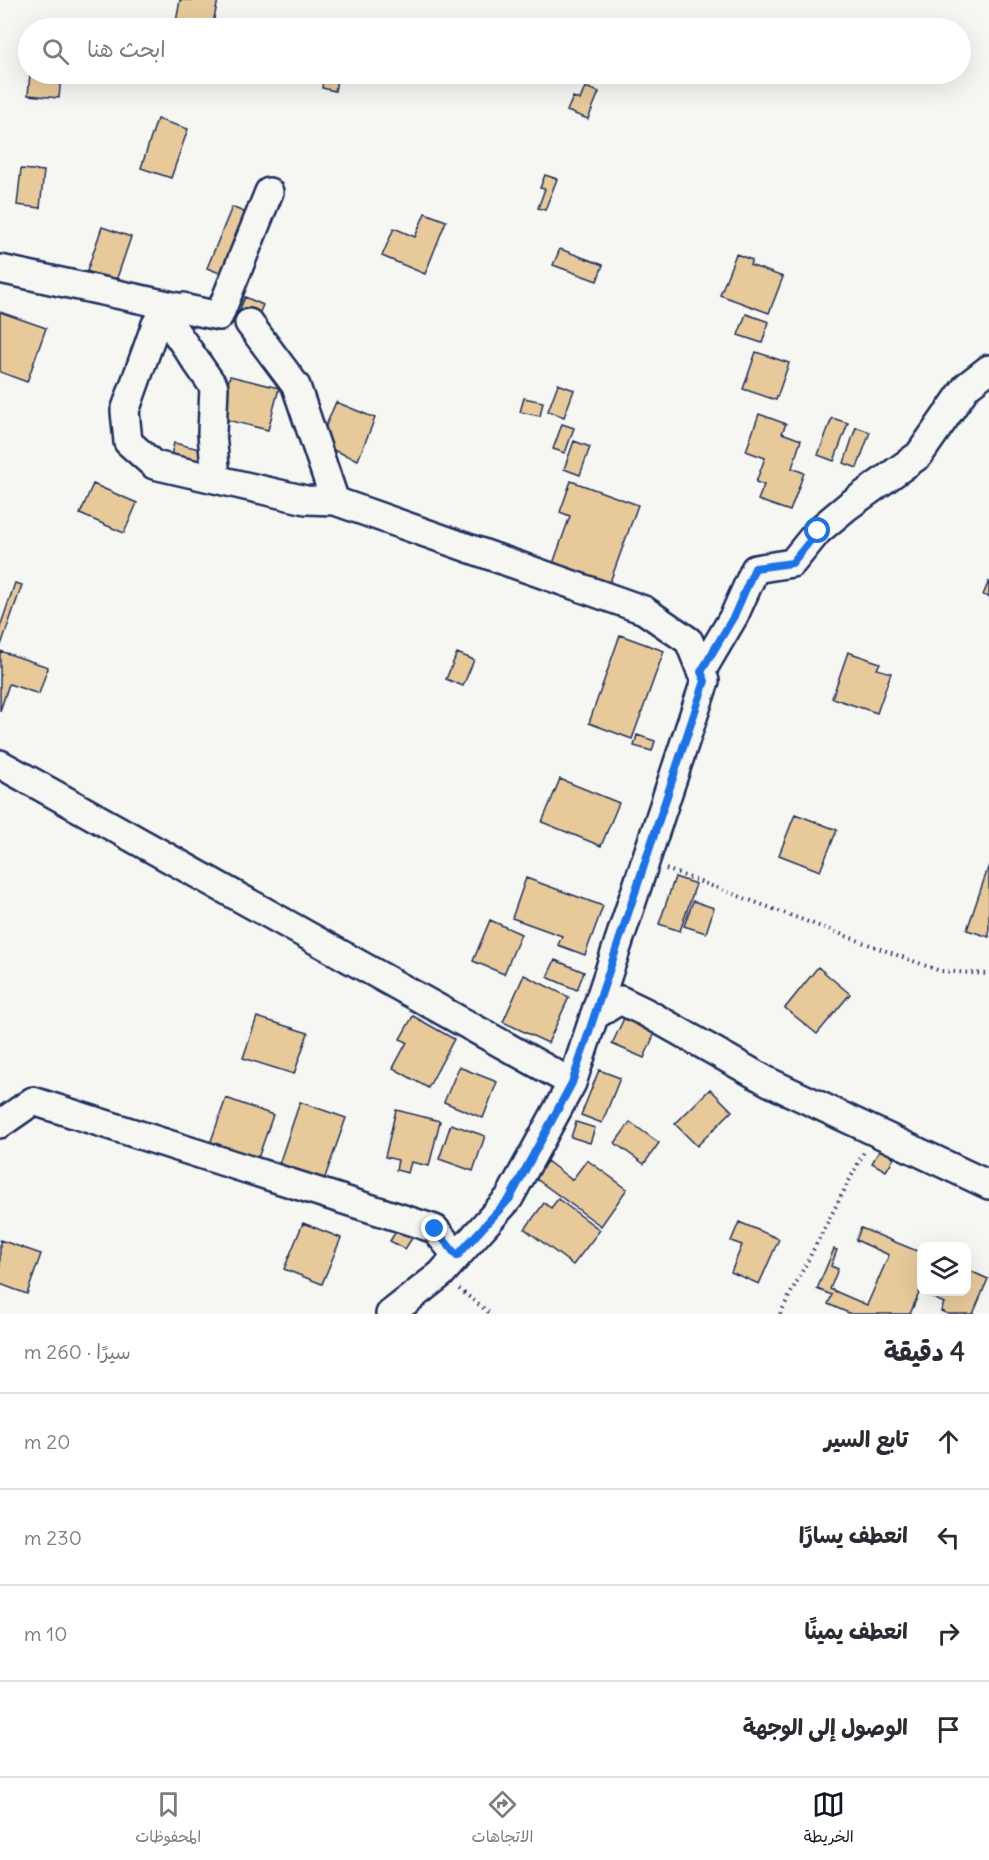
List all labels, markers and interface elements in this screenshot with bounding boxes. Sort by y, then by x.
search box [18,18,971,84]
icon: search [39,35,72,68]
text: ابحث هنا [87,35,166,63]
route start [804,517,830,543]
route end [421,1215,447,1241]
map controls [917,1242,971,1296]
button: layers [917,1242,971,1296]
text: 4 دقيقة [884,1335,965,1368]
text: سيرًا · 260 m [24,1339,131,1364]
text: تابع السير [824,1425,908,1453]
icon: ahead [932,1425,965,1458]
text: 20 m [24,1429,70,1454]
text: انعطف يسارًا [799,1521,908,1549]
icon: left [932,1521,965,1554]
text: 230 m [24,1525,82,1550]
text: انعطف يمينًا [805,1617,908,1645]
icon: right [932,1617,965,1650]
text: 10 m [24,1621,67,1646]
text: الوصول إلى الوجهة [743,1713,908,1741]
icon: arrive [932,1713,965,1746]
tab: المحفوظات [135,1788,201,1851]
tab: الاتجاهات [472,1788,533,1851]
tab: الخريطة [804,1788,854,1851]

